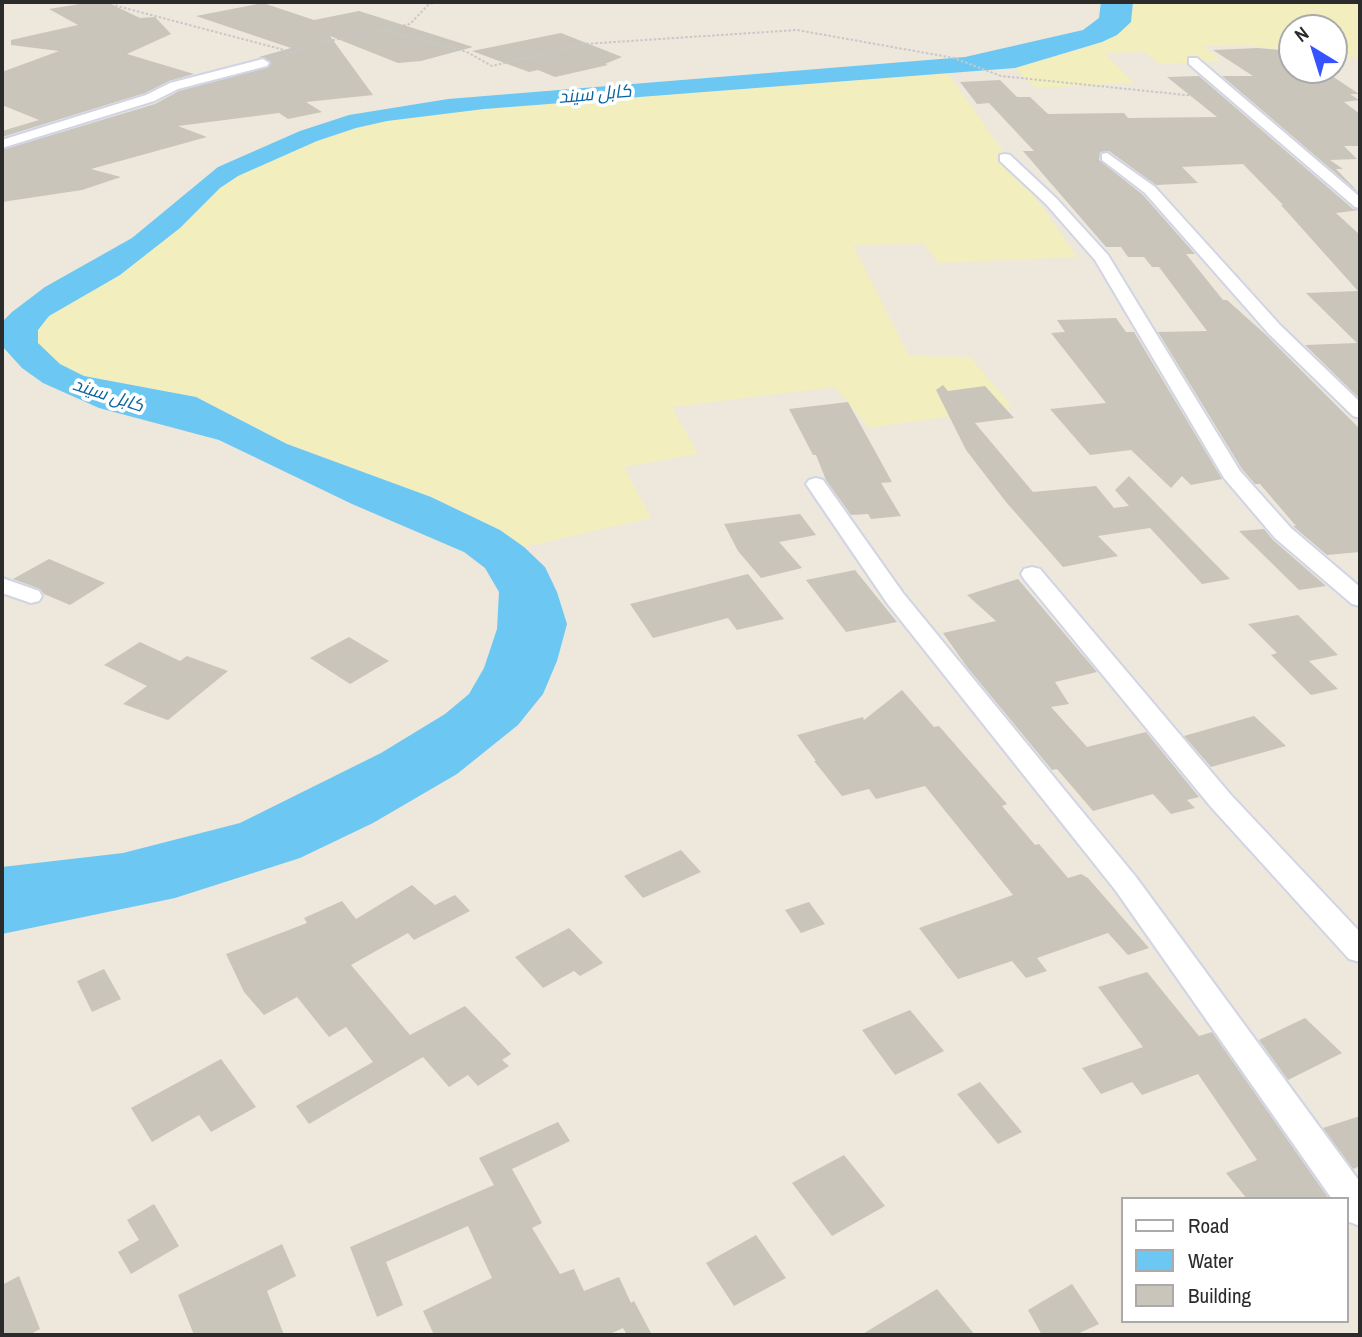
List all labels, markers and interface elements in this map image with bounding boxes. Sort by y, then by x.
north arrow [1278,14,1348,84]
text: N [1289,20,1314,48]
water label: کابل سيند [558,81,632,109]
water label: کابل سيند [70,374,146,418]
legend [1120,1197,1348,1323]
text: Road [1188,1211,1229,1240]
text: Water [1188,1246,1233,1275]
text: Building [1188,1281,1251,1310]

